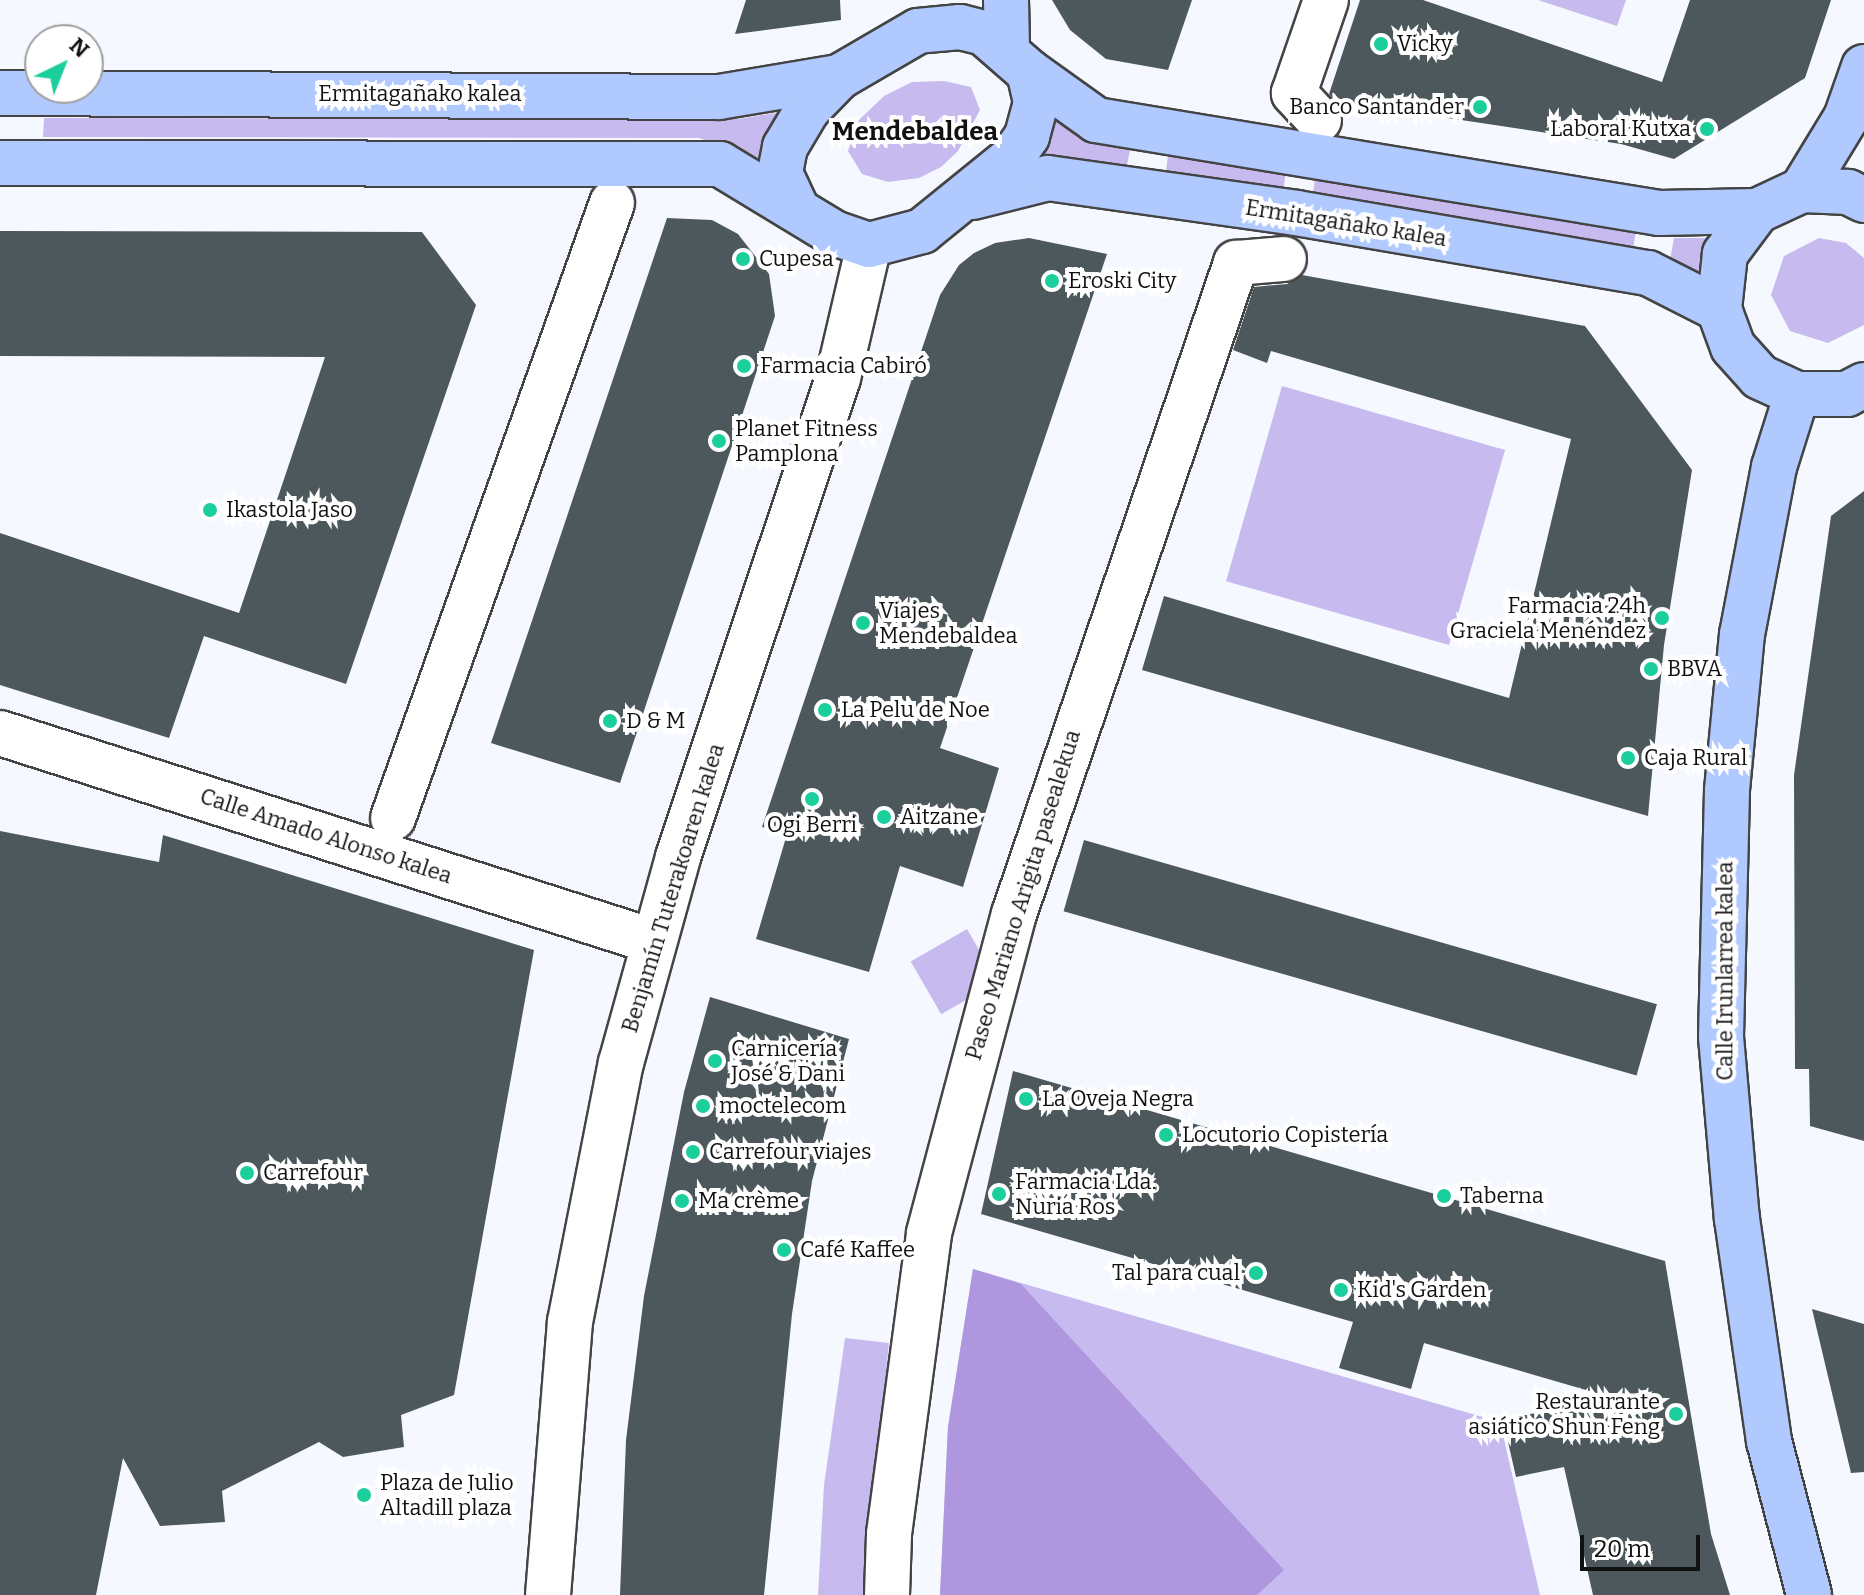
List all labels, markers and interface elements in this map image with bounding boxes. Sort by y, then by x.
north arrow [24,24,104,104]
place label: Vicky [1397,31,1453,57]
text: N [64,32,95,63]
marker: Vicky [1372,35,1390,53]
street label: Ermitagañako kalea [318,81,522,107]
place label: Banco Santander [1289,94,1464,120]
marker: Banco Santander [1471,98,1489,116]
district label: Mendebaldea [832,116,998,148]
place label: Laboral Kutxa [1550,116,1691,142]
marker: Laboral Kutxa [1698,120,1716,138]
street label: Ermitagañako kalea [1244,194,1448,252]
place label: Cupesa [759,246,834,272]
marker: Cupesa [734,250,752,268]
place label: Eroski City [1068,268,1176,294]
marker: Eroski City [1043,272,1061,290]
place label: Farmacia Cabiró [760,353,927,379]
marker: Farmacia Cabiró [735,357,753,375]
place label: Planet Fitness Pamplona [735,415,878,466]
marker: Planet Fitness Pamplona [710,432,728,450]
place label: Ikastola Jaso [226,497,353,523]
marker: Ikastola Jaso [201,501,219,519]
place label: Farmacia 24h Graciela Menéndez [1450,592,1646,644]
place label: Viajes Mendebaldea [879,597,1017,648]
marker: Farmacia 24h Graciela Menéndez [1653,609,1671,627]
marker: Viajes Mendebaldea [854,614,872,632]
place label: BBVA [1667,656,1722,682]
marker: BBVA [1642,660,1660,678]
place label: La Pelu de Noe [841,697,990,723]
marker: La Pelu de Noe [816,701,834,719]
place label: D & M [626,708,685,734]
marker: D & M [601,712,619,730]
street label: Paseo Mariano Arigita pasealekua [960,727,1086,1063]
street label: Benjamín Tuterakoaren kalea [616,740,730,1036]
place label: Caja Rural [1644,745,1747,771]
marker: Caja Rural [1619,749,1637,767]
street label: Calle Amado Alonso kalea [197,783,455,889]
marker: Ogi Berri [803,790,821,808]
place label: Aitzane [900,804,978,830]
marker: Aitzane [875,808,893,826]
place label: Ogi Berri [767,812,857,838]
street label: Calle Irunlarrea kalea [1712,861,1738,1081]
place label: Carnicería José & Dani [731,1035,845,1086]
marker: Carnicería José & Dani [706,1052,724,1070]
place label: La Oveja Negra [1042,1086,1194,1112]
marker: La Oveja Negra [1017,1090,1035,1108]
place label: moctelecom [719,1093,846,1119]
marker: moctelecom [694,1097,712,1115]
place label: Locutorio Copistería [1182,1122,1388,1148]
marker: Locutorio Copistería [1157,1126,1175,1144]
place label: Carrefour viajes [709,1139,872,1165]
marker: Carrefour viajes [684,1143,702,1161]
place label: Carrefour [263,1160,363,1186]
marker: Carrefour [238,1164,256,1182]
place label: Farmacia Lda. Nuria Ros [1015,1168,1156,1220]
place label: Taberna [1460,1183,1544,1209]
marker: Farmacia Lda. Nuria Ros [990,1185,1008,1203]
marker: Taberna [1435,1187,1453,1205]
place label: Ma crème [698,1188,799,1214]
marker: Ma crème [673,1192,691,1210]
place label: Café Kaffee [800,1237,915,1263]
marker: Café Kaffee [775,1241,793,1259]
place label: Tal para cual [1112,1260,1240,1286]
marker: Tal para cual [1247,1264,1265,1282]
place label: Kid's Garden [1357,1277,1486,1303]
marker: Kid's Garden [1332,1281,1350,1299]
place label: Restaurante asiático Shun Feng [1468,1388,1660,1440]
marker: Restaurante asiático Shun Feng [1667,1405,1685,1423]
place label: Plaza de Julio Altadill plaza [380,1469,514,1520]
marker: Plaza de Julio Altadill plaza [355,1486,373,1504]
scale bar [1584,1519,1704,1569]
text: 20 m [1594,1535,1650,1563]

